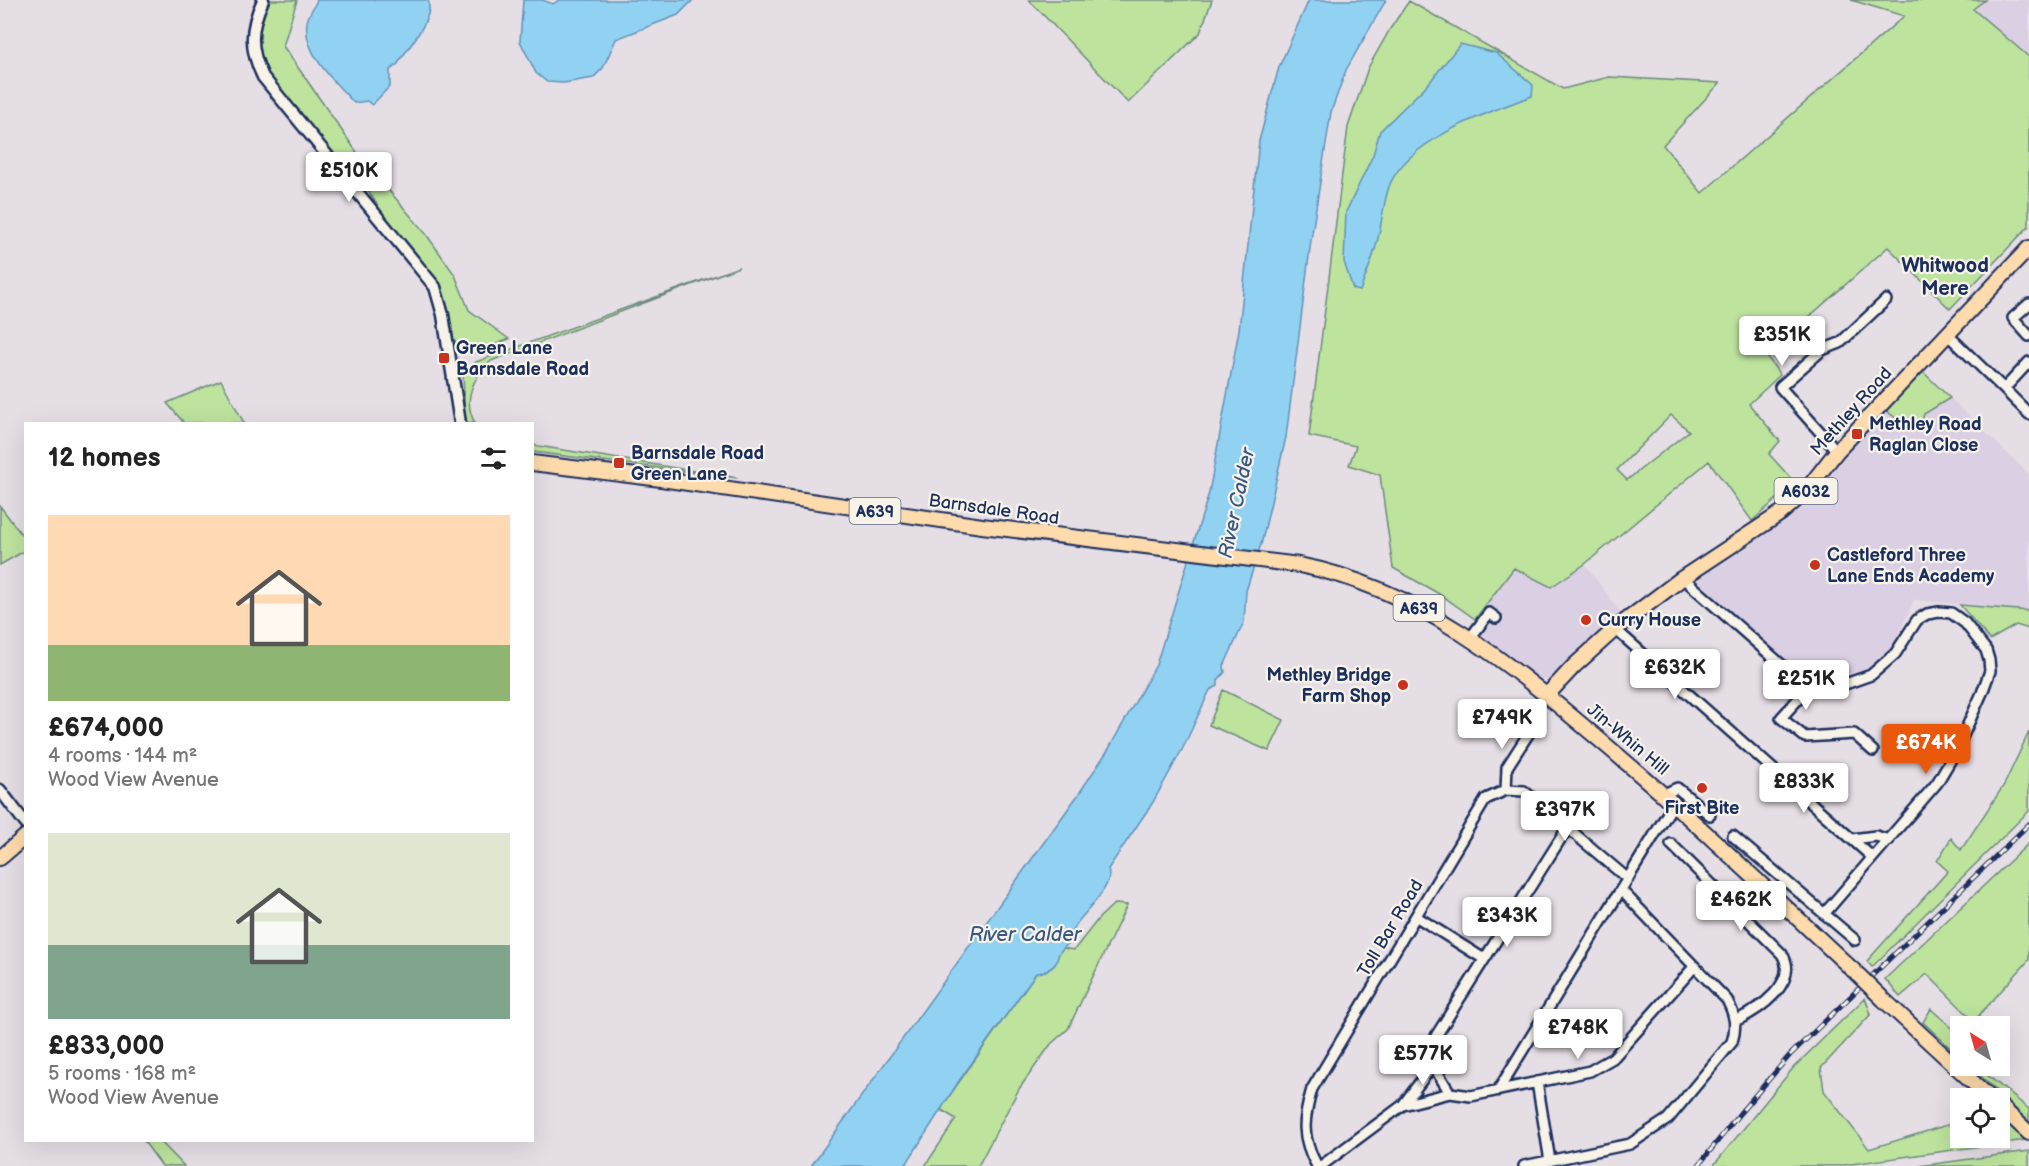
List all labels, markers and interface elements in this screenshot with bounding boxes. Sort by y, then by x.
pin: £510K [307,152,391,203]
text: £510K [320,159,378,183]
district label: Whitwood Mere [1901,254,1989,301]
pin: £351K [1740,316,1824,367]
text: £351K [1753,323,1811,347]
place label: Green Lane Barnsdale Road [456,338,589,380]
marker: Green Lane Barnsdale Road [437,351,451,365]
street label: Methley Road [1806,363,1896,460]
place label: Methley Road Raglan Close [1869,414,1982,456]
marker: Methley Road Raglan Close [1850,427,1864,441]
icon: filters [477,442,510,475]
text: 12 homes [48,443,160,474]
place label: Barnsdale Road Green Lane [631,443,764,485]
water label: River Calder [1214,444,1261,561]
marker: Barnsdale Road Green Lane [612,456,626,470]
road number: A6032 [1774,478,1838,504]
street label: Barnsdale Road [927,490,1061,529]
road number: A639 [850,498,900,524]
place label: Castleford Three Lane Ends Academy [1827,545,1995,587]
icon: home [225,554,333,662]
marker: Castleford Three Lane Ends Academy [1808,558,1822,572]
road number: A639 [1394,595,1444,621]
place label: Curry House [1598,610,1701,631]
marker: Curry House [1579,613,1593,627]
pin: £632K [1633,649,1717,700]
text: £632K [1644,656,1706,680]
pin: £251K [1764,660,1848,711]
place label: Methley Bridge Farm Shop [1267,665,1391,707]
text: £251K [1777,667,1835,691]
marker: Methley Bridge Farm Shop [1396,678,1410,692]
pin: £749K [1460,699,1544,750]
street label: Jin-Whin Hill [1582,699,1673,780]
text: £749K [1472,706,1532,730]
text: £674,000 [48,713,164,744]
pin: £674K [1884,724,1968,775]
text: £674K [1896,731,1956,755]
text: 4 rooms · 144 m² [48,744,197,768]
pin: £833K [1762,763,1846,814]
text: Wood View Avenue [48,768,219,792]
text: £833K [1773,770,1835,794]
marker: First Bite [1695,781,1709,795]
pin: £397K [1523,791,1607,842]
text: £397K [1535,798,1595,822]
place label: First Bite [1665,798,1739,819]
icon: home [225,872,333,980]
street label: Toll Bar Road [1353,876,1428,981]
pin: £462K [1699,881,1783,932]
text: £462K [1710,888,1772,912]
pin: £343K [1465,897,1549,948]
text: £343K [1476,904,1538,928]
water label: River Calder [969,923,1083,947]
pin: £748K [1536,1009,1620,1060]
text: £748K [1548,1016,1608,1040]
north arrow [1950,1016,2010,1076]
map controls [1950,1016,2010,1148]
text: £833,000 [48,1031,165,1062]
pin: £577K [1381,1035,1465,1086]
text: £577K [1393,1042,1453,1066]
text: 5 rooms · 168 m² [48,1062,196,1086]
text: Wood View Avenue [48,1086,219,1110]
button: locate [1950,1088,2010,1148]

